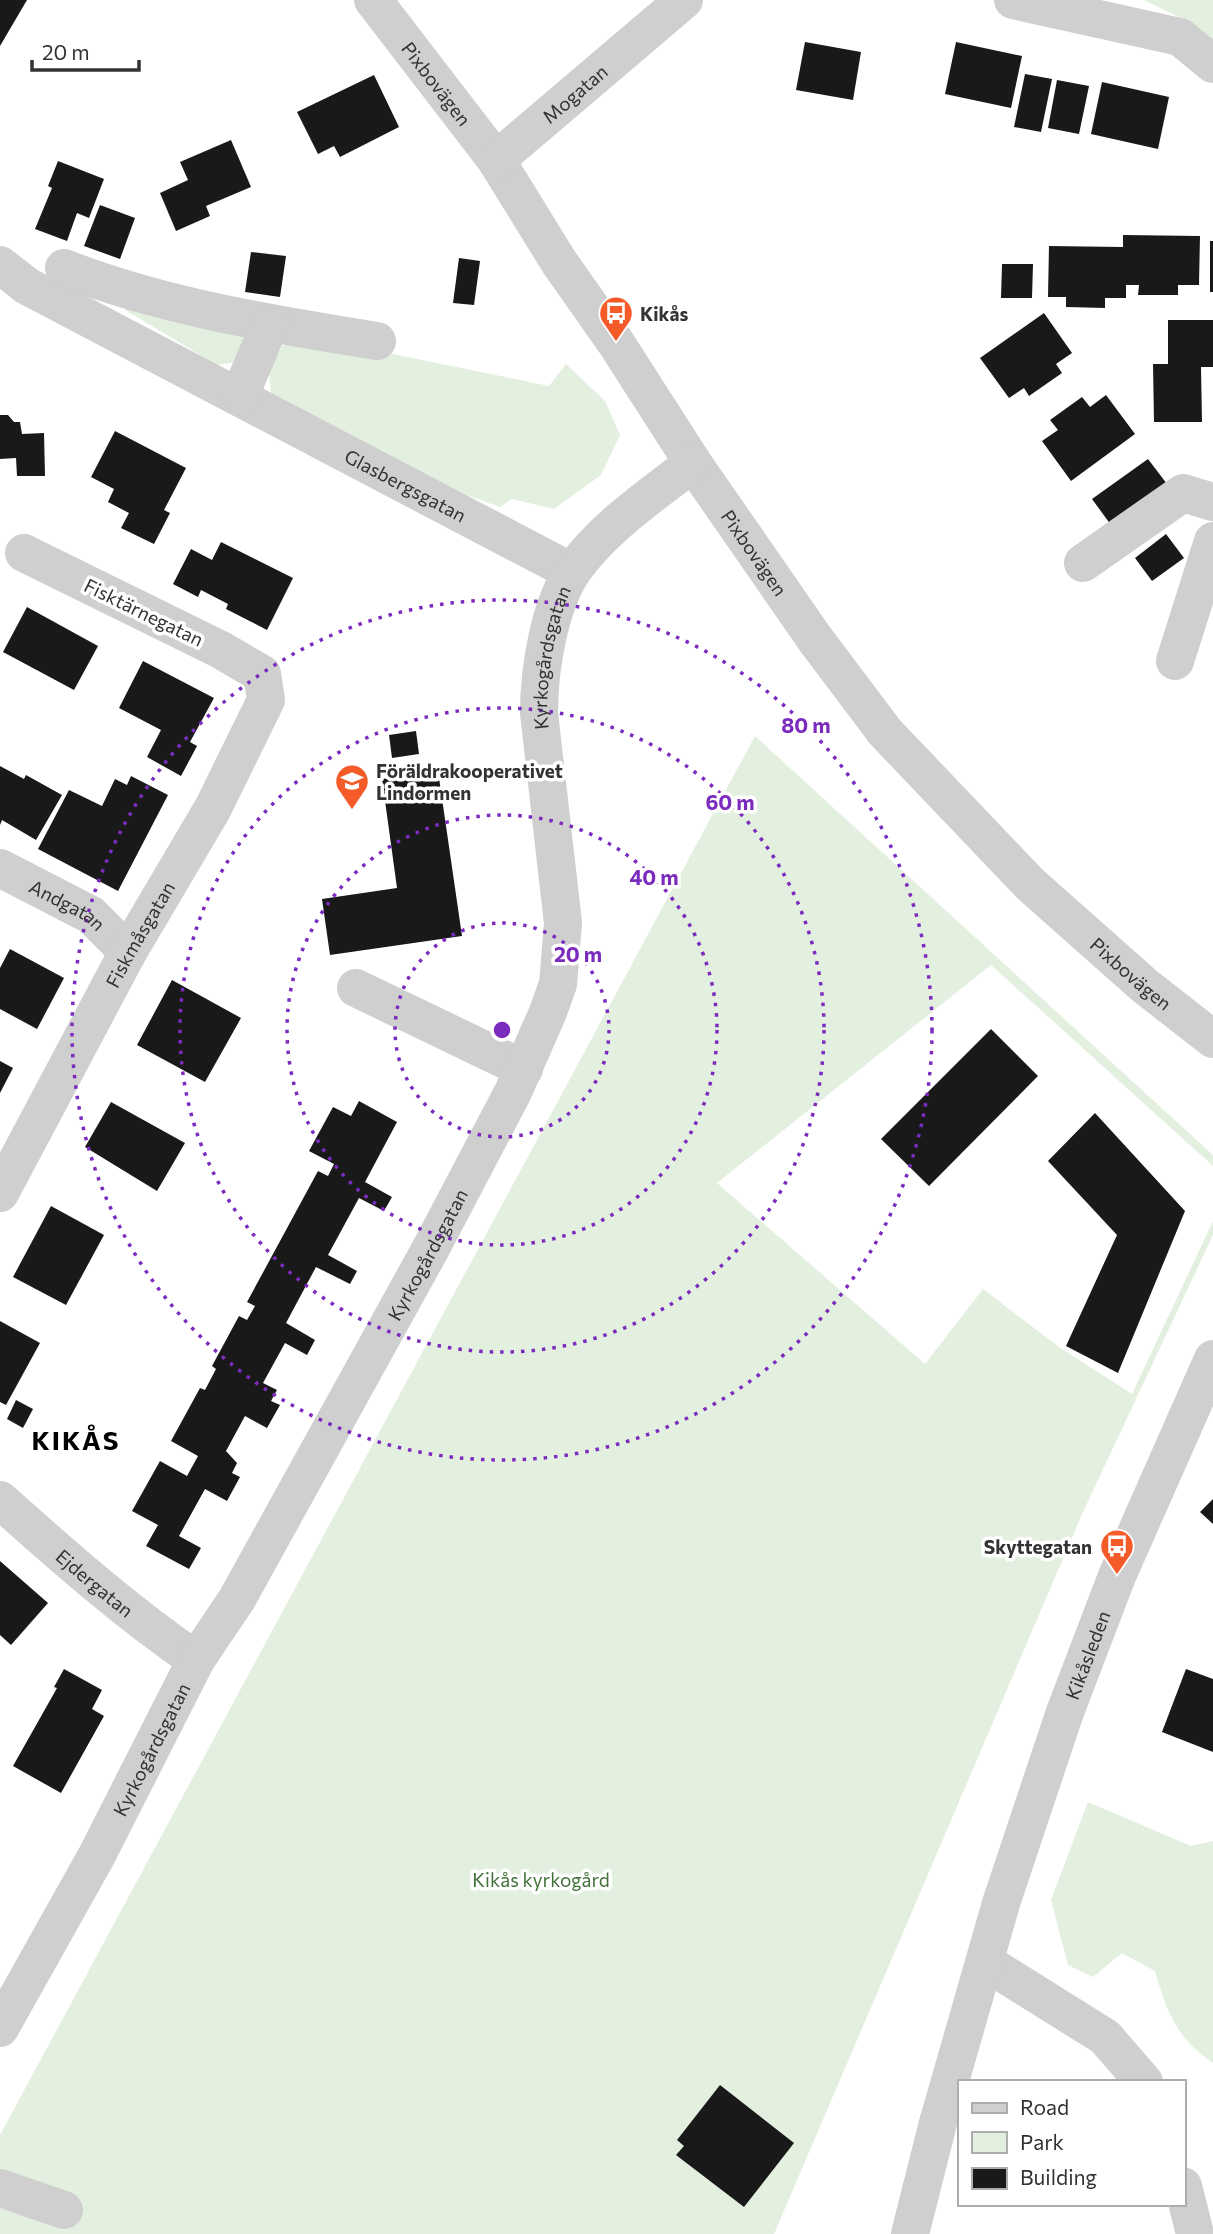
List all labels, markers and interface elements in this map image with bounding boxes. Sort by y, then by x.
scale bar [32,28,138,72]
street label: Pixbovägen [398,37,476,130]
text: 20 m [42,39,90,64]
street label: Mogatan [537,59,612,127]
bus stop icon: Kikås [597,294,635,343]
place label: Kikås [640,302,688,325]
street label: Glasbergsgatan [341,443,470,526]
street label: Pixbovägen [717,505,793,600]
street label: Fisktärnegatan [81,573,207,651]
street label: Kyrkogårdsgatan [527,582,574,731]
text: 80 m [781,712,831,737]
place label: Föräldrakooperativet Lindormen [376,759,563,804]
school or university icon: Föräldrakooperativet Lindormen [333,762,371,811]
text: 60 m [705,789,755,814]
text: 40 m [629,864,679,889]
street label: Andgatan [26,874,111,935]
street label: Fiskmåsgatan [100,877,179,991]
street label: Pixbovägen [1086,932,1177,1014]
text: 20 m [554,941,602,966]
centre of rings [490,1018,514,1042]
street label: Kyrkogårdsgatan [382,1185,472,1324]
district label: KIKÅS [32,1424,120,1455]
bus stop icon: Skyttegatan [1098,1527,1136,1576]
place label: Skyttegatan [984,1535,1092,1558]
street label: Ejdergatan [52,1544,138,1621]
street label: Kikåsleden [1059,1607,1114,1702]
street label: Kyrkogårdsgatan [107,1679,194,1820]
park label: Kikås kyrkogård [472,1868,610,1891]
legend [958,2080,1185,2206]
text: Road [1020,2094,1069,2119]
text: Park [1020,2129,1064,2154]
text: Building [1020,2164,1097,2189]

